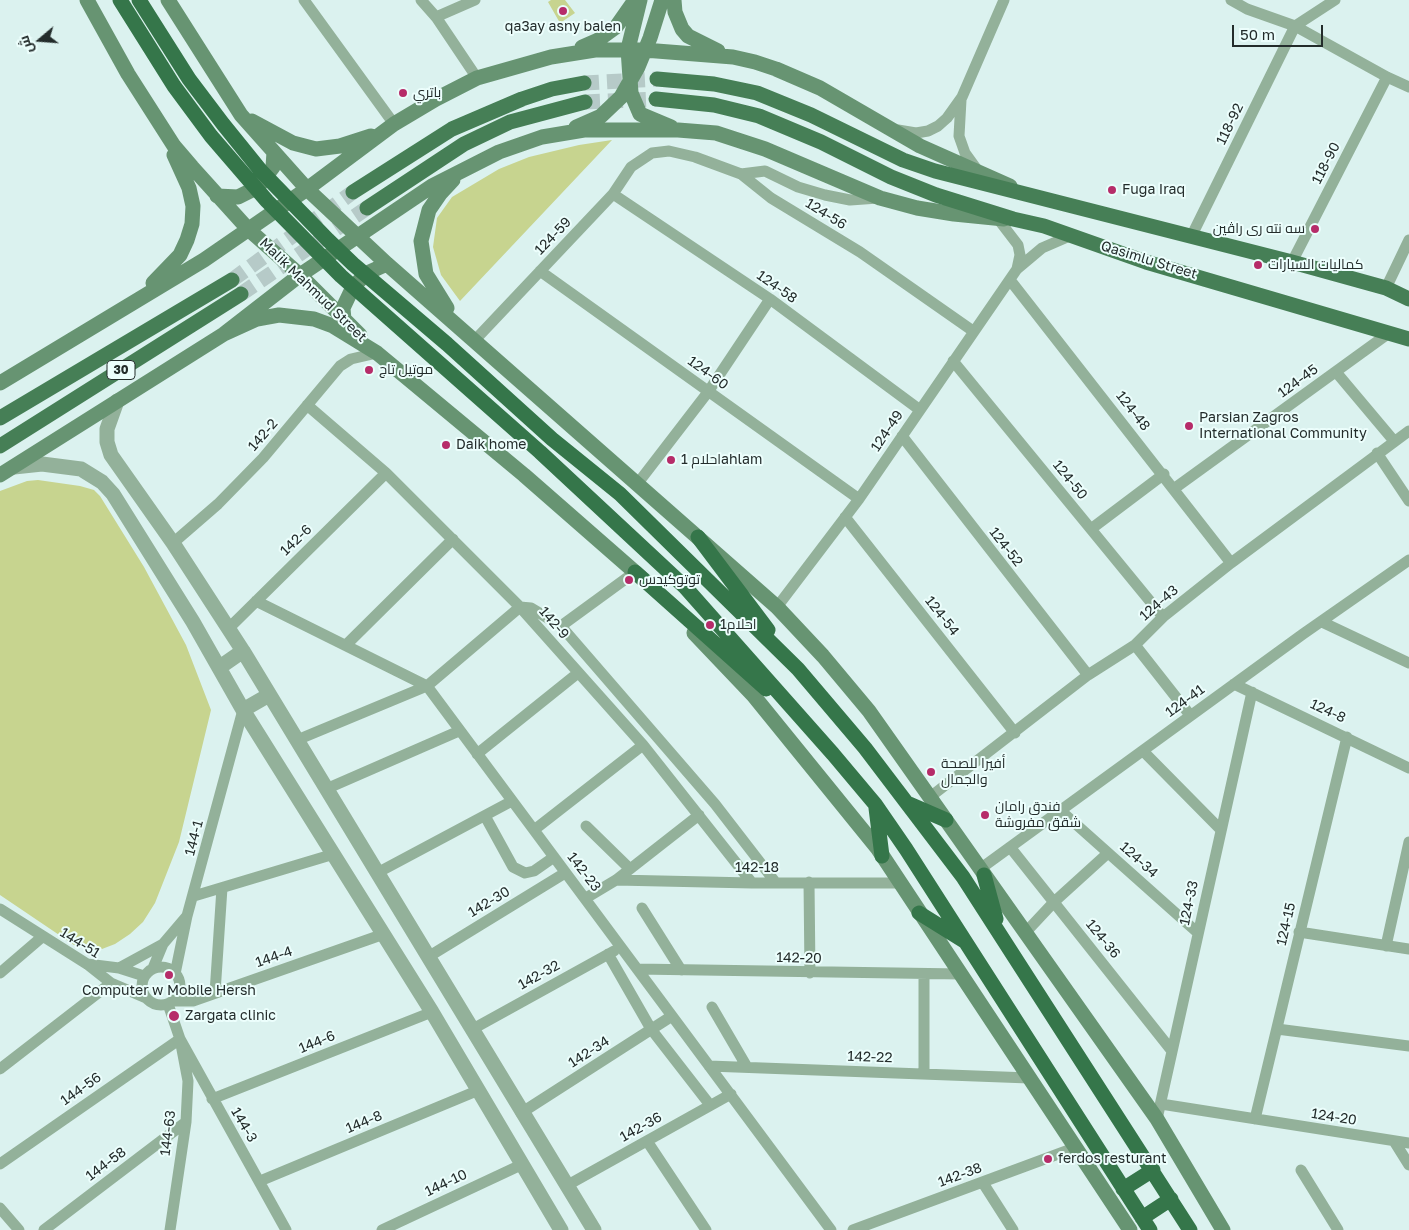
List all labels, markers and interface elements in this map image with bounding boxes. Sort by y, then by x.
marker: qa3ay asny balen [557,5,569,17]
north arrow [15,15,65,65]
scale bar [1234,15,1325,47]
place label: qa3ay asny balen [505,19,621,35]
text: 50 m [1240,25,1275,43]
text: ش [14,34,36,56]
place label: باتري [413,85,441,101]
marker: باتري [397,87,409,99]
street label: 118-92 [1213,101,1247,147]
street label: 118-90 [1308,139,1344,187]
place label: Fuga Iraq [1122,182,1185,198]
marker: Fuga Iraq [1106,184,1118,196]
street label: 124-56 [802,195,850,233]
street label: 124-59 [531,214,575,258]
place label: سه نته رى راڤين [1213,221,1305,237]
marker: سه نته رى راڤين [1309,223,1321,235]
street label: Malik Mahmud Street [256,234,370,346]
street label: Qasimlu Street [1099,237,1199,283]
place label: كماليات السيارات [1268,257,1363,273]
marker: كماليات السيارات [1252,259,1264,271]
street label: 124-58 [754,267,800,307]
street label: 124-60 [684,353,732,393]
road number: 30 [107,360,135,380]
street label: 124-45 [1275,361,1321,401]
place label: موتيل تاج [379,362,433,378]
marker: موتيل تاج [363,364,375,376]
street label: 124-48 [1112,388,1154,434]
street label: 124-49 [867,407,907,455]
place label: Parsian Zagros International Community [1199,410,1367,442]
street label: 142-2 [245,416,281,454]
marker: Parsian Zagros International Community [1183,420,1195,432]
place label: Daik home [456,437,526,453]
marker: Daik home [440,439,452,451]
place label: احلام 1ahlam [681,452,762,468]
marker: احلام 1ahlam [665,454,677,466]
street label: 124-50 [1049,457,1091,503]
street label: 142-6 [277,521,315,559]
street label: 124-52 [986,524,1026,570]
place label: توتوكيدس [639,572,700,588]
marker: توتوكيدس [623,574,635,586]
street label: 124-43 [1136,582,1182,624]
street label: 124-54 [921,593,963,639]
street label: 142-9 [535,603,573,643]
place label: احلام1 [720,617,756,633]
marker: احلام1 [704,619,716,631]
street label: 124-41 [1162,681,1208,721]
street label: 124-8 [1308,696,1348,726]
place label: أفيرا للصحة والجمال [941,756,1005,789]
marker: أفيرا للصحة والجمال [925,766,937,778]
place label: فندق رامان شقق مفروشة [995,799,1081,832]
marker: فندق رامان شقق مفروشة [979,809,991,821]
street label: 144-1 [181,818,207,858]
street label: 124-34 [1116,839,1162,881]
street label: 142-23 [564,849,604,895]
street label: 142-18 [735,860,779,876]
street label: 124-33 [1176,879,1202,927]
street label: 142-30 [465,883,513,921]
street label: 124-15 [1273,901,1299,947]
street label: 124-36 [1082,916,1124,962]
street label: 144-51 [57,924,103,962]
street label: 144-4 [253,943,295,971]
street label: 142-20 [776,949,822,967]
street label: 142-32 [515,957,563,993]
marker: Computer w Mobile Hersh [163,969,175,981]
place label: Computer w Mobile Hersh [82,983,256,999]
place label: Zargata clinic [185,1008,276,1024]
marker: Zargata clinic [167,1009,181,1023]
street label: 144-6 [296,1027,338,1057]
street label: 142-34 [565,1033,613,1071]
street label: 142-22 [847,1048,893,1066]
street label: 144-56 [57,1069,105,1109]
street label: 144-3 [227,1105,261,1145]
street label: 124-20 [1310,1105,1358,1129]
street label: 144-8 [343,1107,385,1137]
street label: 144-63 [157,1109,179,1157]
street label: 142-36 [617,1109,665,1145]
street label: 144-58 [83,1143,129,1185]
place label: ferdos resturant [1058,1151,1167,1167]
marker: ferdos resturant [1042,1153,1054,1165]
street label: 142-38 [936,1159,984,1191]
street label: 144-10 [422,1166,470,1200]

